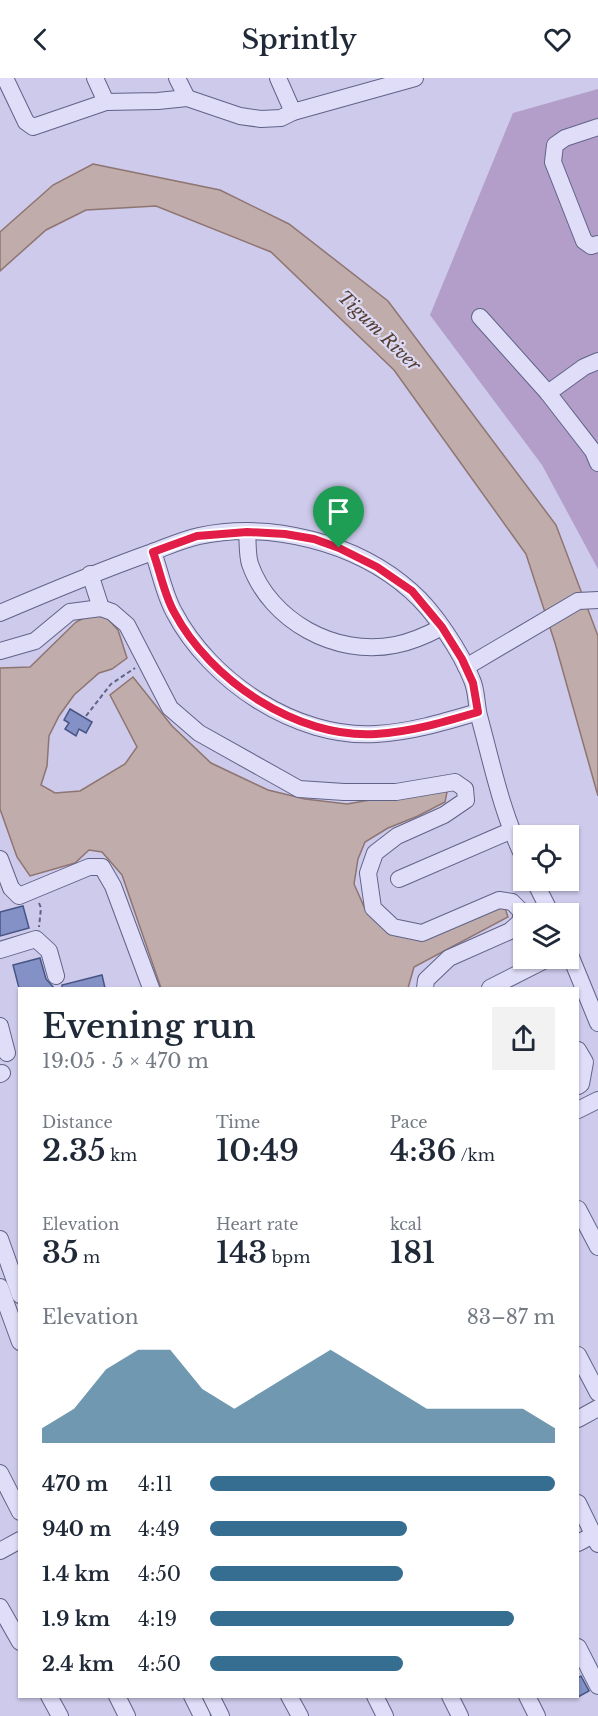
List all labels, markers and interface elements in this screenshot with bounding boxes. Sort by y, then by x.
icon: back [24,23,57,56]
text: Sprintly [241,23,357,56]
icon: heart [541,23,574,56]
water label: Tigum River [333,286,425,376]
pin [313,486,364,548]
icon: arrive [322,495,355,528]
map controls [513,825,579,969]
button: locate [513,825,579,891]
button: layers [513,903,579,969]
text: Evening run [42,1006,256,1047]
button: share [492,1007,555,1070]
text: 19:05 · 5 × 470 m [42,1049,209,1073]
text: Distance [42,1112,113,1132]
text: Time [216,1112,260,1132]
text: Pace [390,1112,427,1132]
text: 2.35 [42,1132,106,1169]
text: 10:49 [216,1132,299,1169]
text: 4:36 [390,1132,457,1169]
text: km [106,1145,137,1165]
text: /km [457,1145,495,1165]
text: Elevation [42,1214,119,1234]
text: Heart rate [216,1214,298,1234]
text: kcal [390,1214,422,1234]
text: 35 [42,1234,78,1271]
text: 143 [216,1234,267,1271]
text: 181 [390,1234,435,1271]
text: m [78,1247,100,1267]
text: bpm [267,1247,310,1267]
text: Elevation [42,1305,139,1329]
text: 83–87 m [467,1305,555,1329]
text: 470 m [42,1472,108,1496]
text: 4:11 [138,1472,173,1496]
text: 940 m [42,1517,111,1541]
text: 4:49 [138,1517,180,1541]
text: 1.4 km [42,1562,110,1586]
text: 4:50 [138,1562,181,1586]
text: 1.9 km [42,1607,110,1631]
text: 4:19 [138,1607,177,1631]
text: 2.4 km [42,1652,114,1676]
text: 4:50 [138,1652,181,1676]

